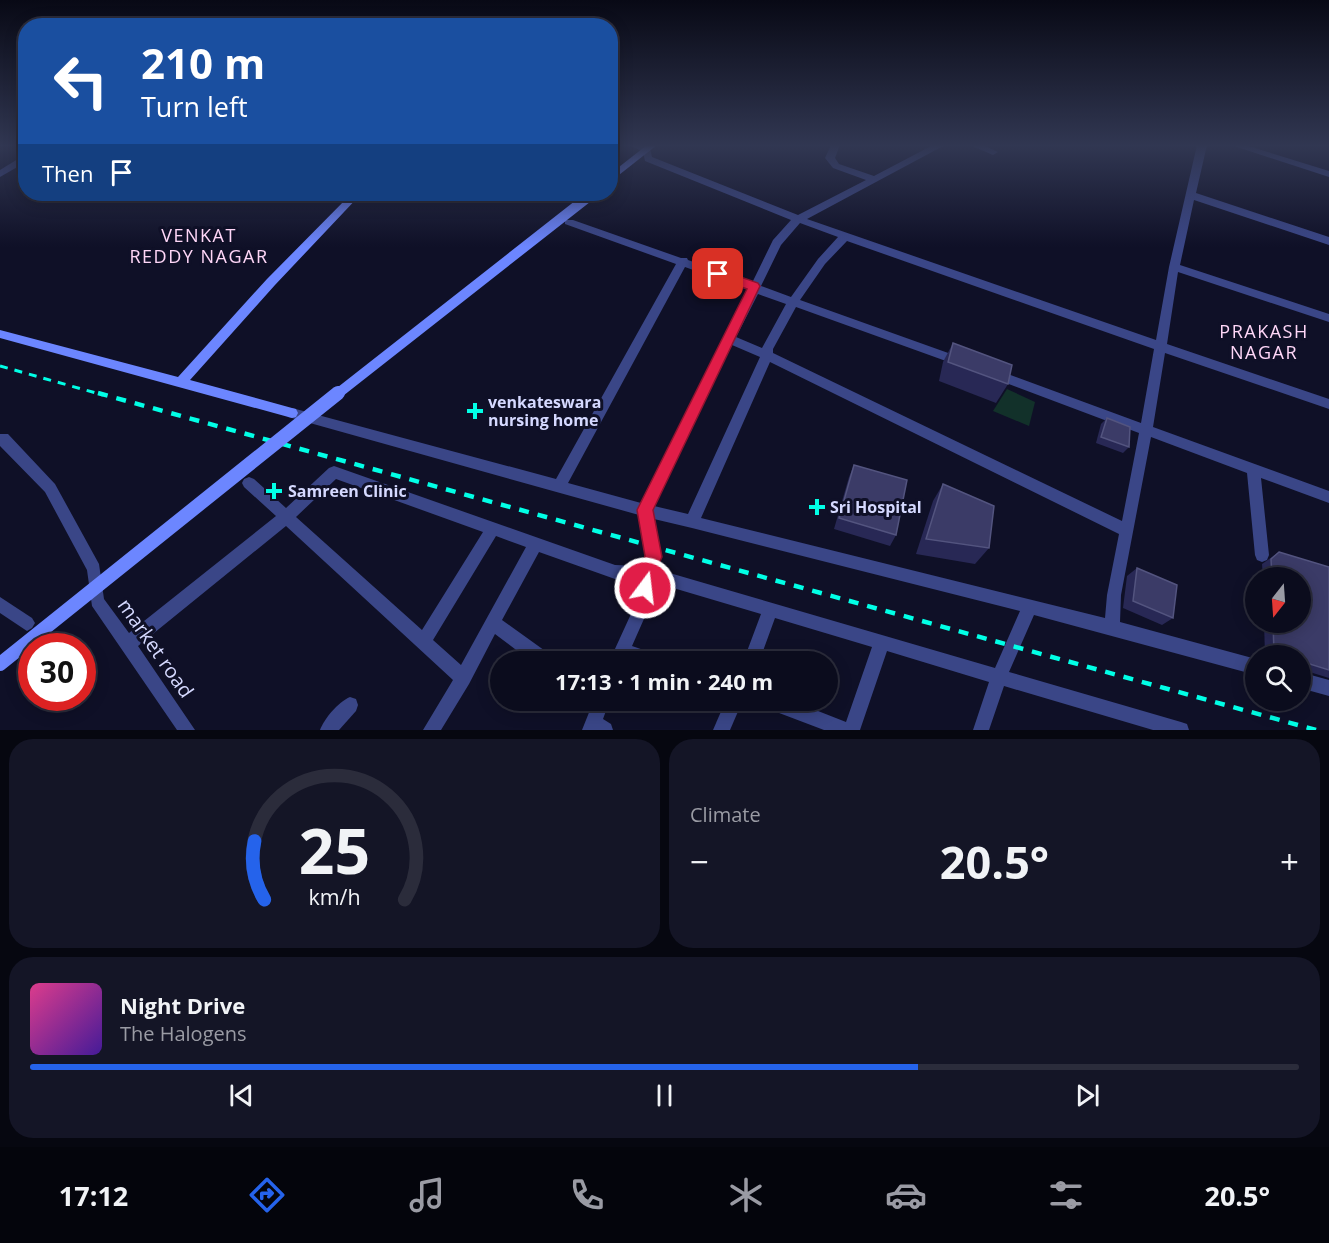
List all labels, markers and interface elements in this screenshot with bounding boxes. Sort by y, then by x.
text: 210 m [141,34,265,91]
icon: left [42,42,120,120]
text: Turn left [141,88,248,125]
icon: arrive [105,156,138,189]
text: Then [42,158,93,188]
district label: VENKAT REDDY NAGAR [130,223,268,268]
pin [692,248,743,299]
icon: arrive [701,257,734,290]
district label: PRAKASH NAGAR [1219,319,1309,364]
place label: venkateswara nursing home [488,391,601,431]
marker: venkateswara nursing home [466,402,484,420]
place label: Samreen Clinic [288,480,407,502]
marker: Samreen Clinic [265,482,283,500]
place label: Sri Hospital [830,496,922,518]
marker: Sri Hospital [808,498,826,516]
position arrow [613,556,677,620]
north arrow [1245,567,1311,633]
map controls [1245,567,1311,711]
street label: market road [112,593,200,703]
speed limit sign: 30 [18,633,96,711]
button: search [1245,645,1311,711]
text: 17:13 · 1 min · 240 m [555,666,773,696]
text: Climate [690,801,761,828]
text: 25 [299,807,370,892]
text: 20.5° [940,831,1049,892]
text: − [690,839,709,884]
text: + [1280,839,1299,884]
text: km/h [308,883,361,912]
text: Night Drive [120,990,245,1020]
text: The Halogens [120,1020,247,1047]
icon: previous [225,1079,258,1112]
icon: pause [648,1079,681,1112]
icon: next [1071,1079,1104,1112]
icon: directions [246,1174,288,1216]
icon: music [406,1174,448,1216]
icon: phone [566,1174,608,1216]
icon: climate [725,1174,767,1216]
icon: car [885,1174,927,1216]
icon: filters [1045,1174,1087,1216]
text: 17:12 [59,1177,128,1214]
text: 20.5° [1204,1177,1270,1214]

